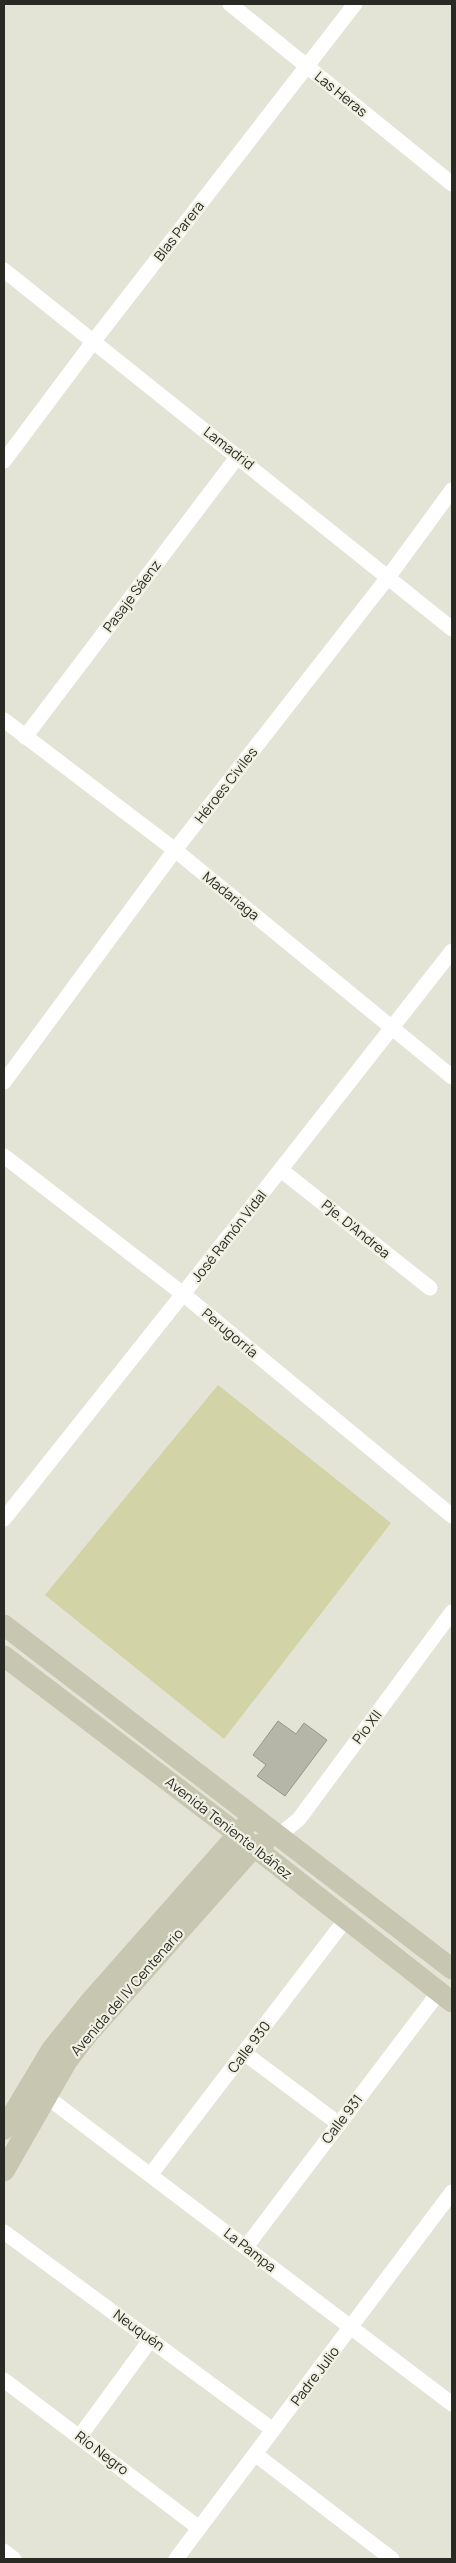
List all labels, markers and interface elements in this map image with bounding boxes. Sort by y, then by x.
street label: Las Heras [311,66,372,121]
street label: Blas Parera [149,197,208,265]
street label: Lamadrid [200,422,259,473]
street label: Pasaje Sáenz [98,556,165,636]
street label: Héroes Civiles [190,743,261,827]
street label: Madariaga [199,867,264,924]
street label: José Ramón Vidal [187,1186,270,1286]
street label: Pje. D'Andrea [318,1195,395,1262]
street label: Perugorría [198,1304,262,1362]
street label: Pio XII [348,1706,386,1748]
street label: Avenida Teniente Ibáñez [162,1772,297,1883]
street label: Avenida del IV Centenario [66,1924,187,2059]
street label: Calle 930 [223,2017,274,2076]
street label: Calle 931 [317,2090,366,2147]
street label: La Pampa [220,2223,280,2276]
street label: Neuquén [110,2305,169,2355]
street label: Padre Julio [286,2342,343,2409]
street label: Río Negro [72,2426,133,2479]

